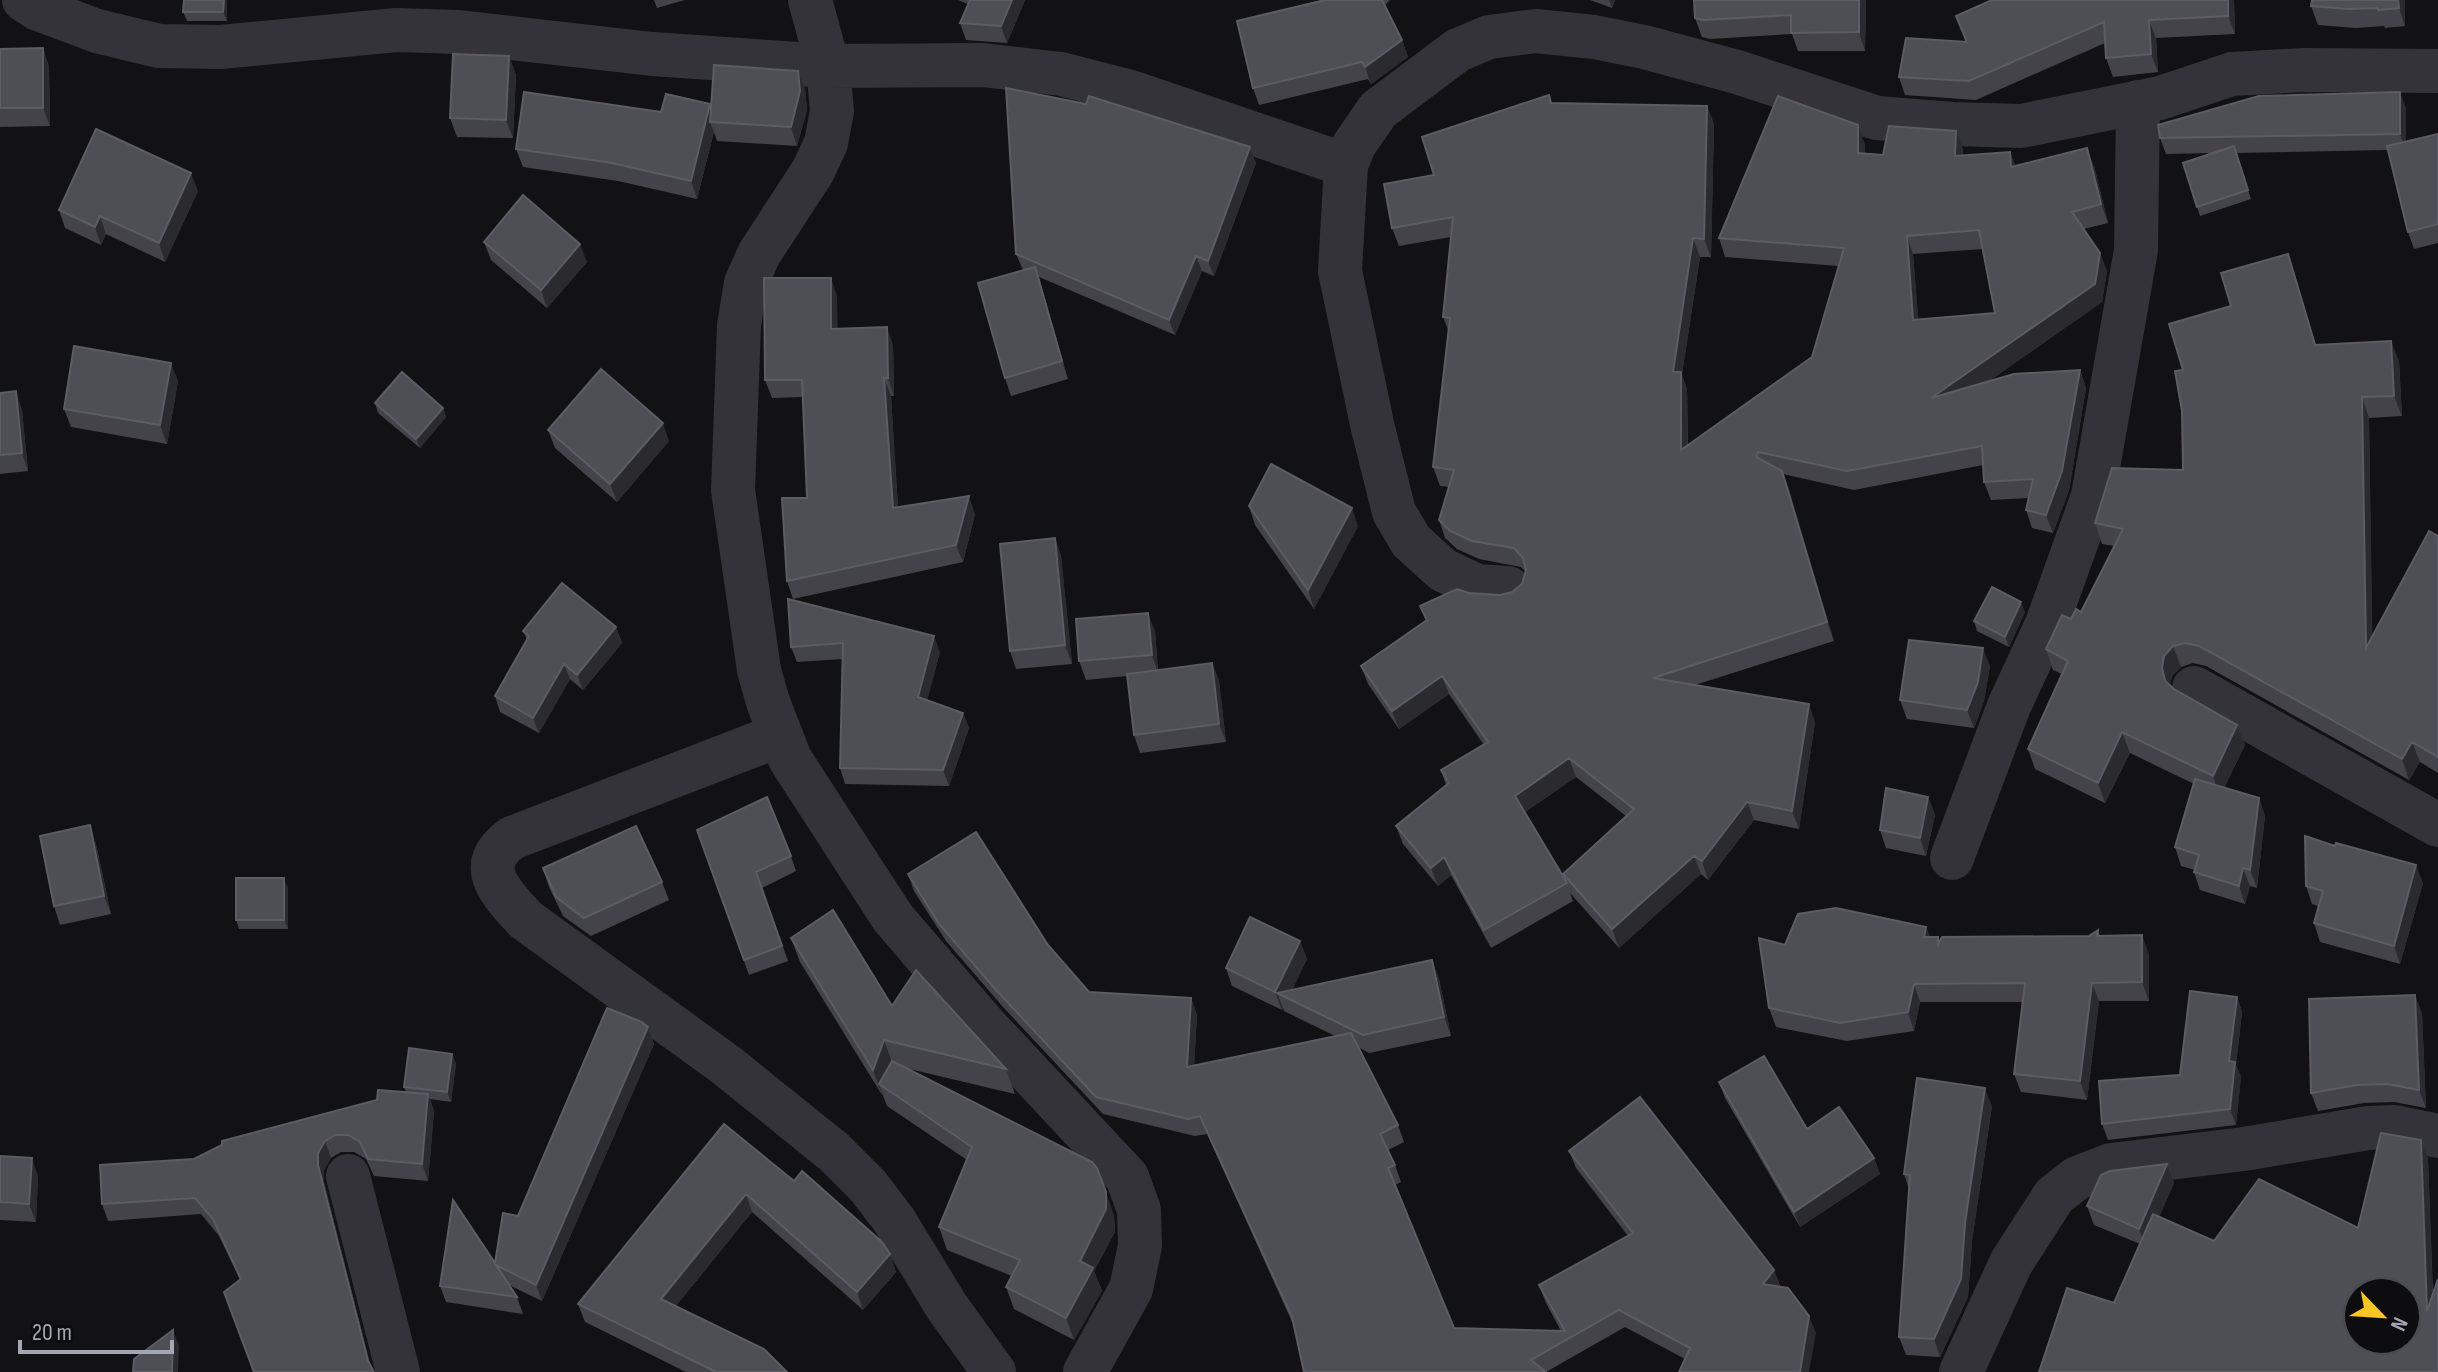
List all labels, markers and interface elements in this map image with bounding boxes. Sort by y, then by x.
north arrow [2342,1276,2422,1356]
scale bar [20,1304,172,1354]
text: N [2384,1313,2413,1335]
text: 20 m [32,1318,72,1347]

